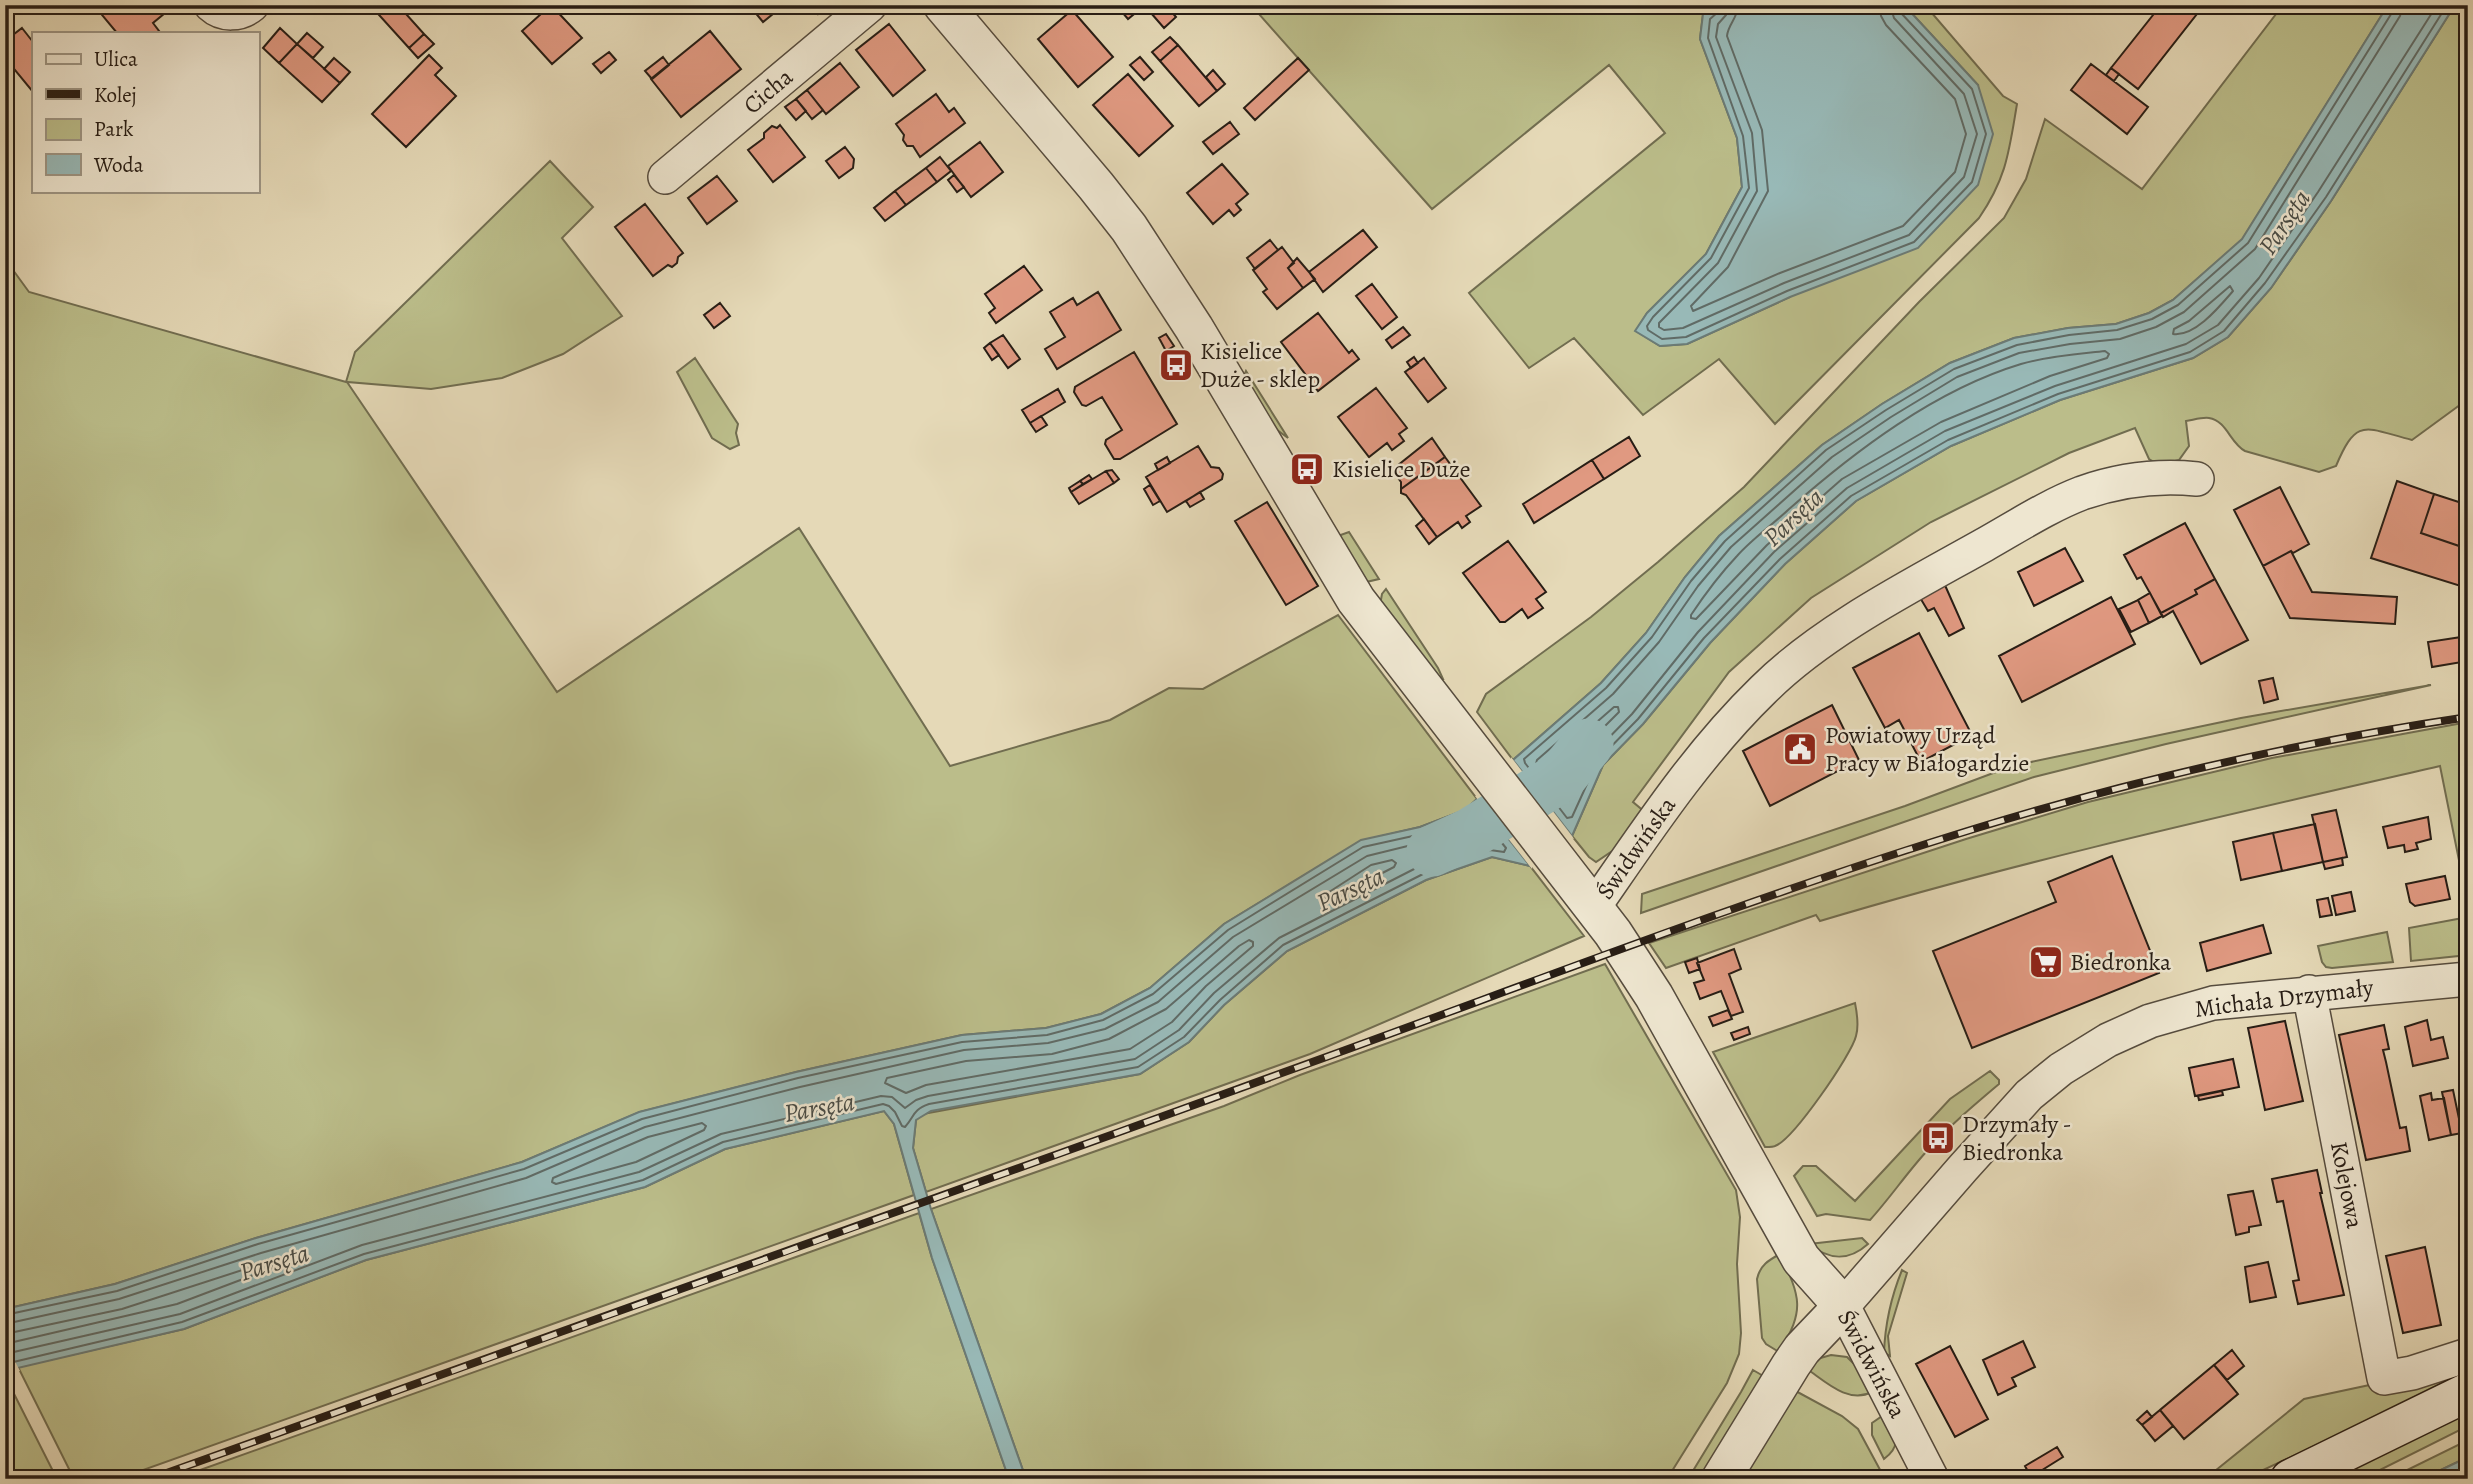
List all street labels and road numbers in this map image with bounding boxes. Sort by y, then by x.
street label: Cicha [736,60,800,121]
street label: Świdwińska [1589,790,1683,906]
street label: Michała Drzymały [2193,971,2375,1025]
street label: Kolejowa [2323,1139,2371,1232]
street label: Świdwińska [1830,1304,1914,1424]

